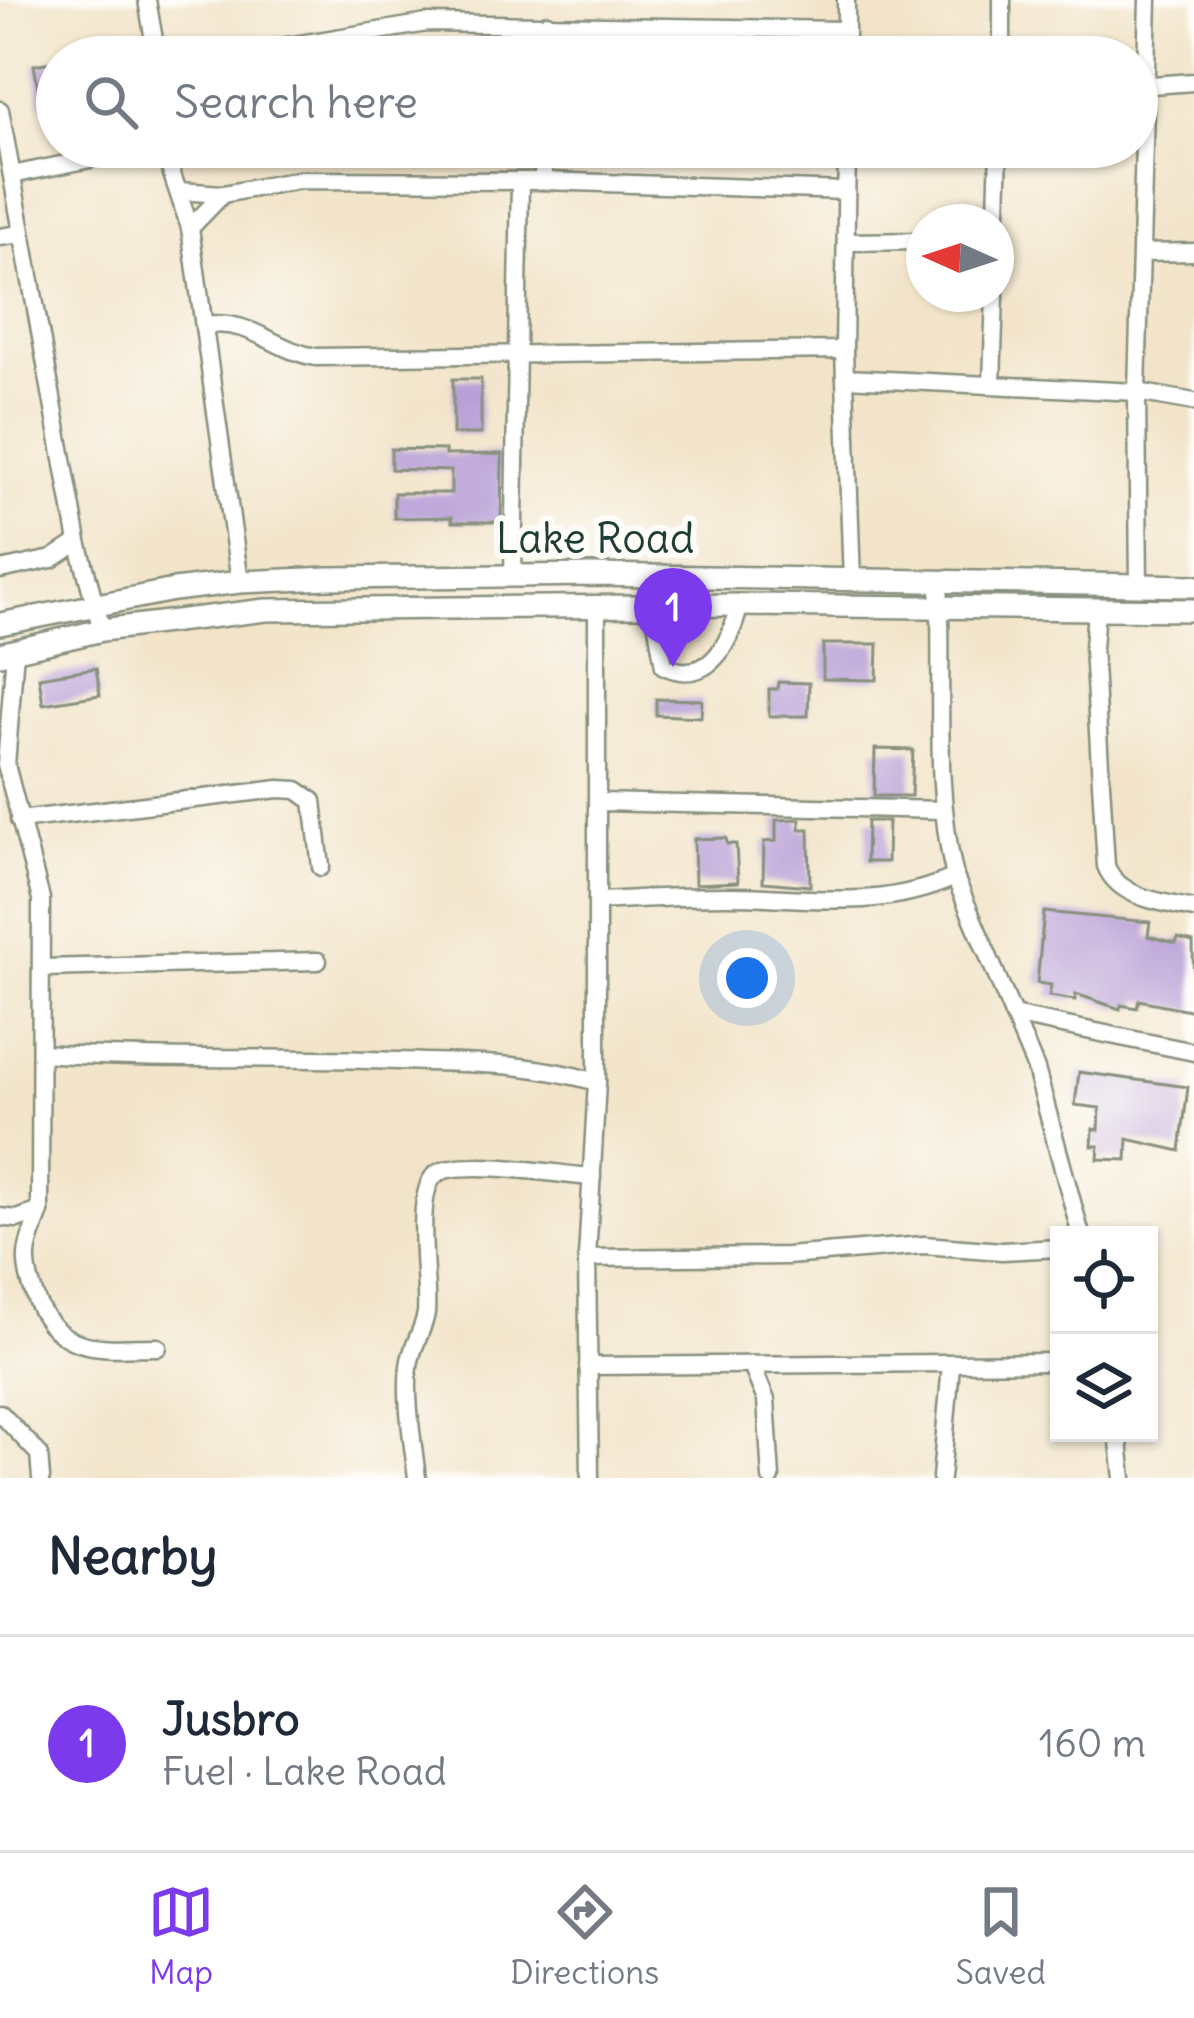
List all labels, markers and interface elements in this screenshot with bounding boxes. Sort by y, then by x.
search box [36,36,1158,168]
icon: search [78,69,144,135]
text: Search here [174,74,418,130]
north arrow [906,204,1014,312]
street label: Lake Road [496,512,694,564]
pin: 1 [634,568,712,667]
your location [717,948,777,1008]
map controls [1050,1226,1158,1442]
button: locate [1050,1226,1158,1334]
button: layers [1050,1334,1158,1442]
text: Nearby [48,1524,217,1588]
text: Jusbro [162,1691,300,1747]
text: 1 [79,1719,95,1768]
text: 160 m [1039,1719,1146,1768]
text: Fuel · Lake Road [162,1747,447,1796]
tab: Map [148,1879,214,1993]
tab: Directions [510,1879,659,1993]
tab: Saved [956,1879,1046,1993]

